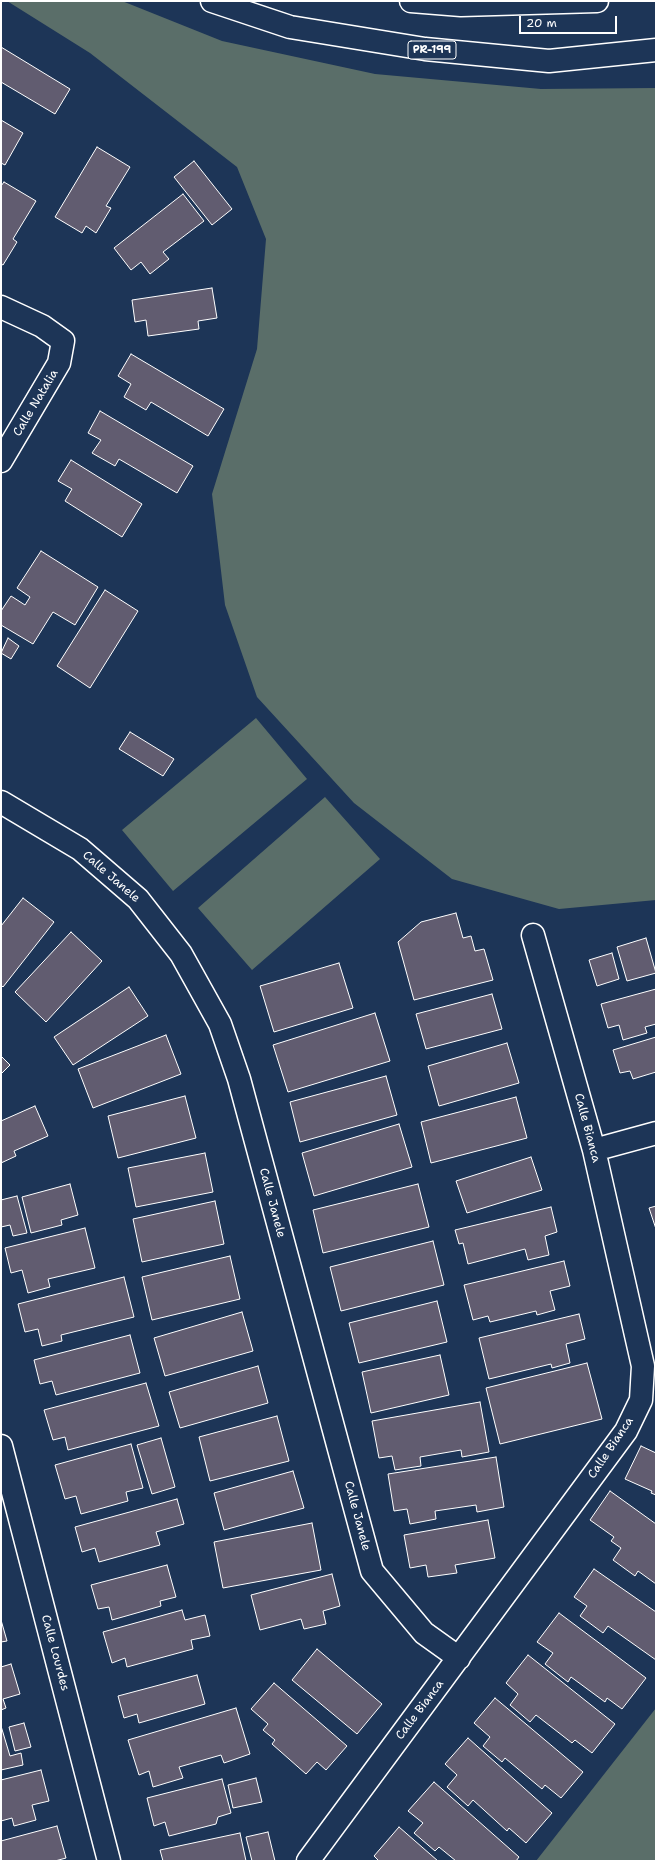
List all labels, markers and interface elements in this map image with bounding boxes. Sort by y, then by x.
scale bar [521,8,619,34]
text: 20 m [526,15,557,31]
road number: PR-199 [408,41,456,59]
street label: Calle Natalia [10,367,62,439]
street label: Calle Janele [79,848,143,906]
street label: Calle Bianca [571,1092,603,1164]
street label: Calle Janele [256,1167,288,1239]
street label: Calle Bianca [585,1415,637,1481]
street label: Calle Janele [341,1480,373,1552]
street label: Calle Lourdes [38,1613,72,1693]
street label: Calle Bianca [393,1677,447,1743]

